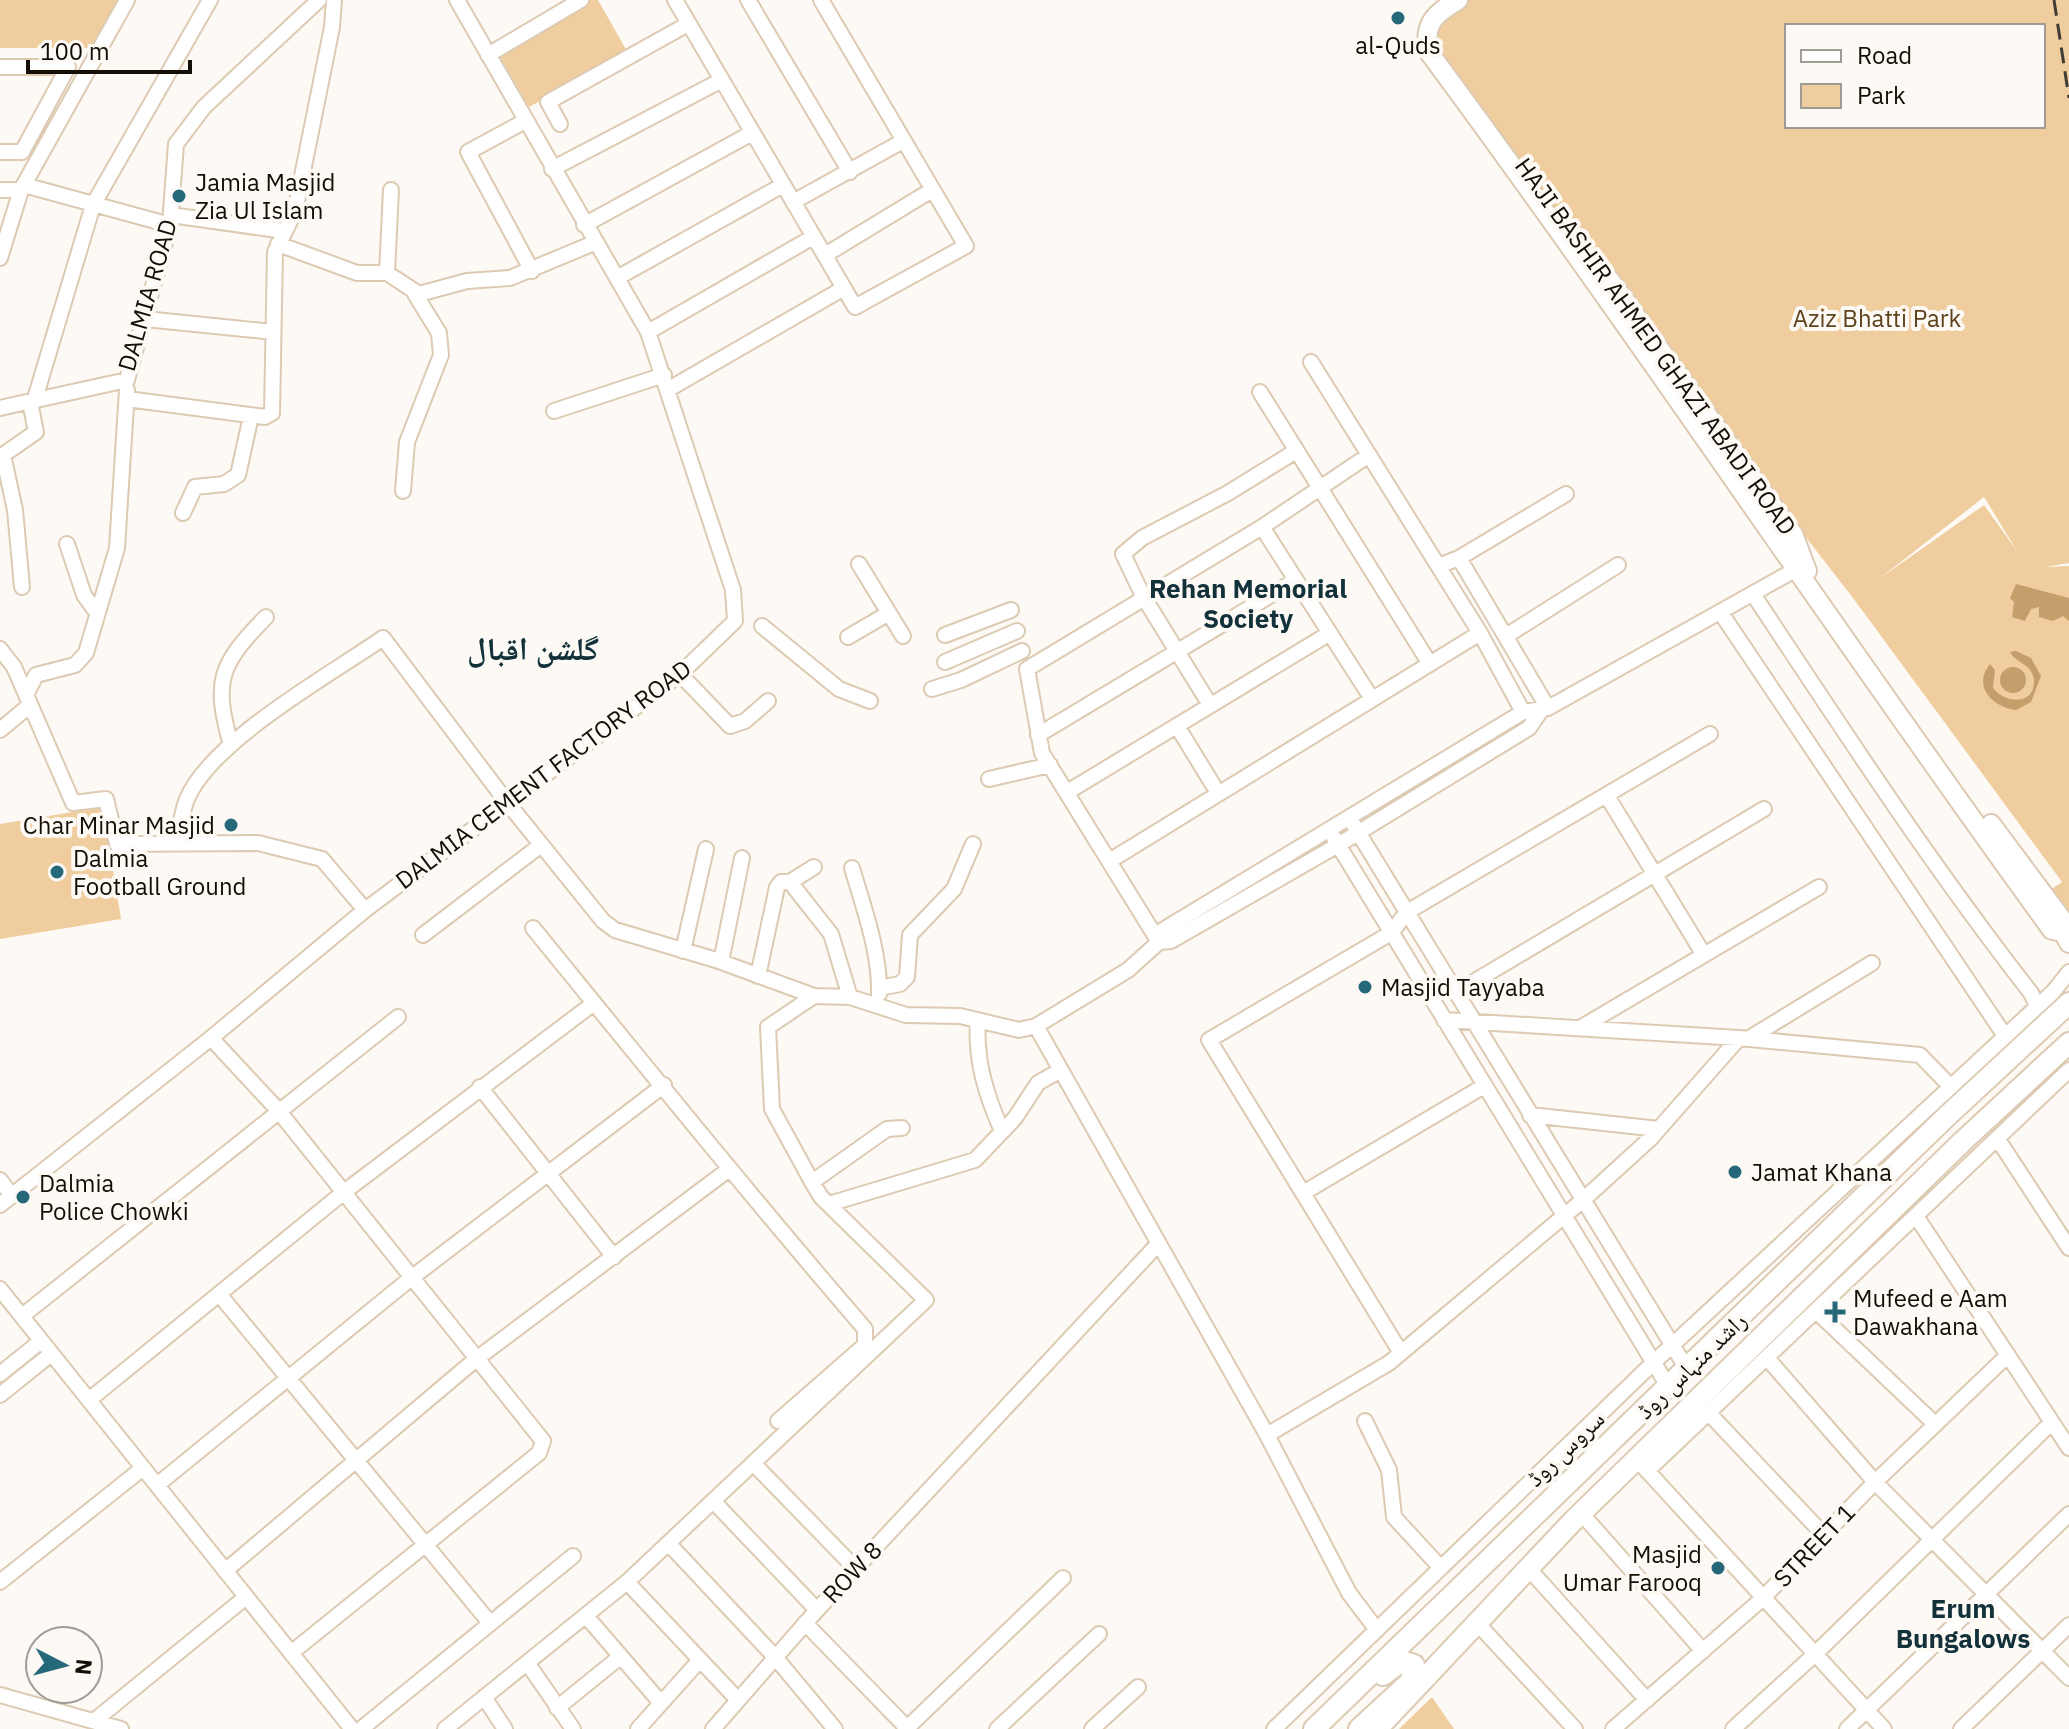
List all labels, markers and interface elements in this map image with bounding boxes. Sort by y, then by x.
marker: al-Quds [1389,9,1407,27]
scale bar [28,24,190,74]
legend [1785,24,2045,128]
place label: al-Quds [1355,29,1441,61]
text: 100 m [40,35,110,67]
text: Road [1857,39,1912,71]
text: Park [1857,79,1906,111]
street label: HAJI BASHIR AHMED GHAZI ABADI ROAD [1508,151,1804,541]
place label: Jamia Masjid Zia Ul Islam [195,166,335,226]
marker: Jamia Masjid Zia Ul Islam [170,187,188,205]
street label: DALMIA ROAD [110,215,184,375]
park label: Aziz Bhatti Park [1793,302,1962,334]
district label: Rehan Memorial Society [1149,571,1347,635]
district label: گلشن اقبال [467,627,599,669]
street label: DALMIA CEMENT FACTORY ROAD [389,652,697,896]
place label: Char Minar Masjid [23,809,215,841]
marker: Char Minar Masjid [222,816,240,834]
place label: Dalmia Football Ground [73,842,246,902]
marker: Dalmia Football Ground [48,863,66,881]
place label: Masjid Tayyaba [1381,971,1545,1003]
marker: Masjid Tayyaba [1356,978,1374,996]
place label: Jamat Khana [1751,1156,1892,1188]
marker: Jamat Khana [1726,1163,1744,1181]
place label: Dalmia Police Chowki [39,1167,189,1227]
marker: Dalmia Police Chowki [14,1188,32,1206]
place label: Mufeed e Aam Dawakhana [1853,1282,2008,1342]
marker: Mufeed e Aam Dawakhana [1824,1301,1846,1323]
street label: راشد منہاس روڈ [1629,1304,1753,1426]
street label: سروس روڈ [1519,1403,1611,1493]
street label: STREET 1 [1766,1496,1862,1594]
street label: ROW 8 [815,1534,889,1610]
place label: Masjid Umar Farooq [1563,1538,1702,1598]
marker: Masjid Umar Farooq [1709,1559,1727,1577]
district label: Erum Bungalows [1896,1591,2030,1655]
north arrow [24,1625,104,1705]
text: N [69,1658,100,1677]

